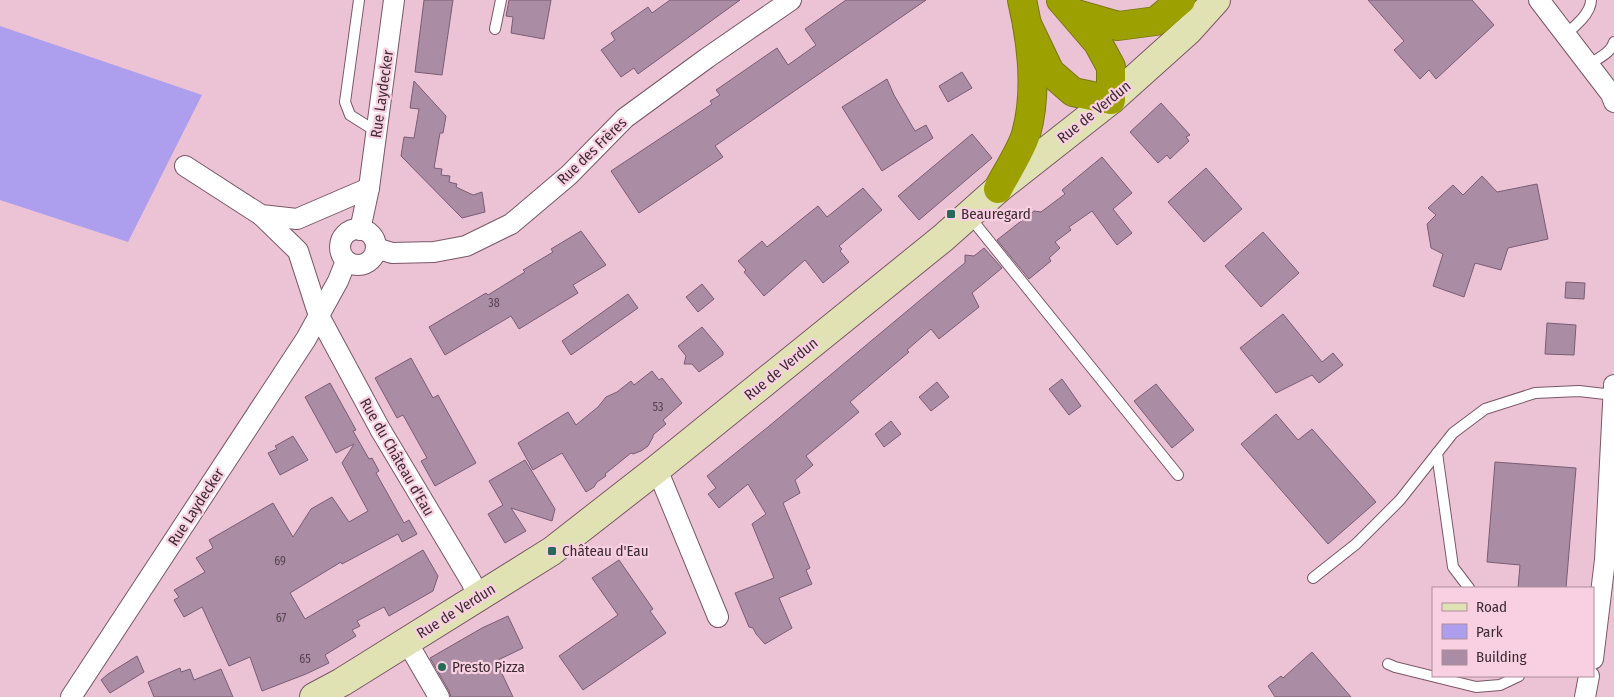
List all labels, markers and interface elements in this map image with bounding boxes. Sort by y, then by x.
street label: Rue Laydecker [367,48,397,139]
street label: Rue de Verdun [1054,77,1134,147]
street label: Rue des Frères [554,114,630,188]
place label: Beauregard [961,205,1031,223]
marker: Beauregard [945,208,957,220]
house number: 38 [488,296,500,310]
street label: Rue de Verdun [741,334,821,404]
street label: Rue du Château d'Eau [356,395,438,519]
house number: 53 [653,400,663,414]
street label: Rue Laydecker [164,464,228,549]
place label: Château d'Eau [562,542,649,560]
marker: Château d'Eau [546,545,558,557]
house number: 69 [274,554,286,568]
street label: Rue de Verdun [413,580,499,642]
legend [1432,587,1594,677]
text: Road [1476,598,1507,616]
house number: 67 [276,611,286,625]
text: Park [1476,623,1503,641]
text: Building [1476,648,1527,666]
house number: 65 [299,652,311,666]
place label: Presto Pizza [452,658,525,676]
marker: Presto Pizza [436,661,448,673]

